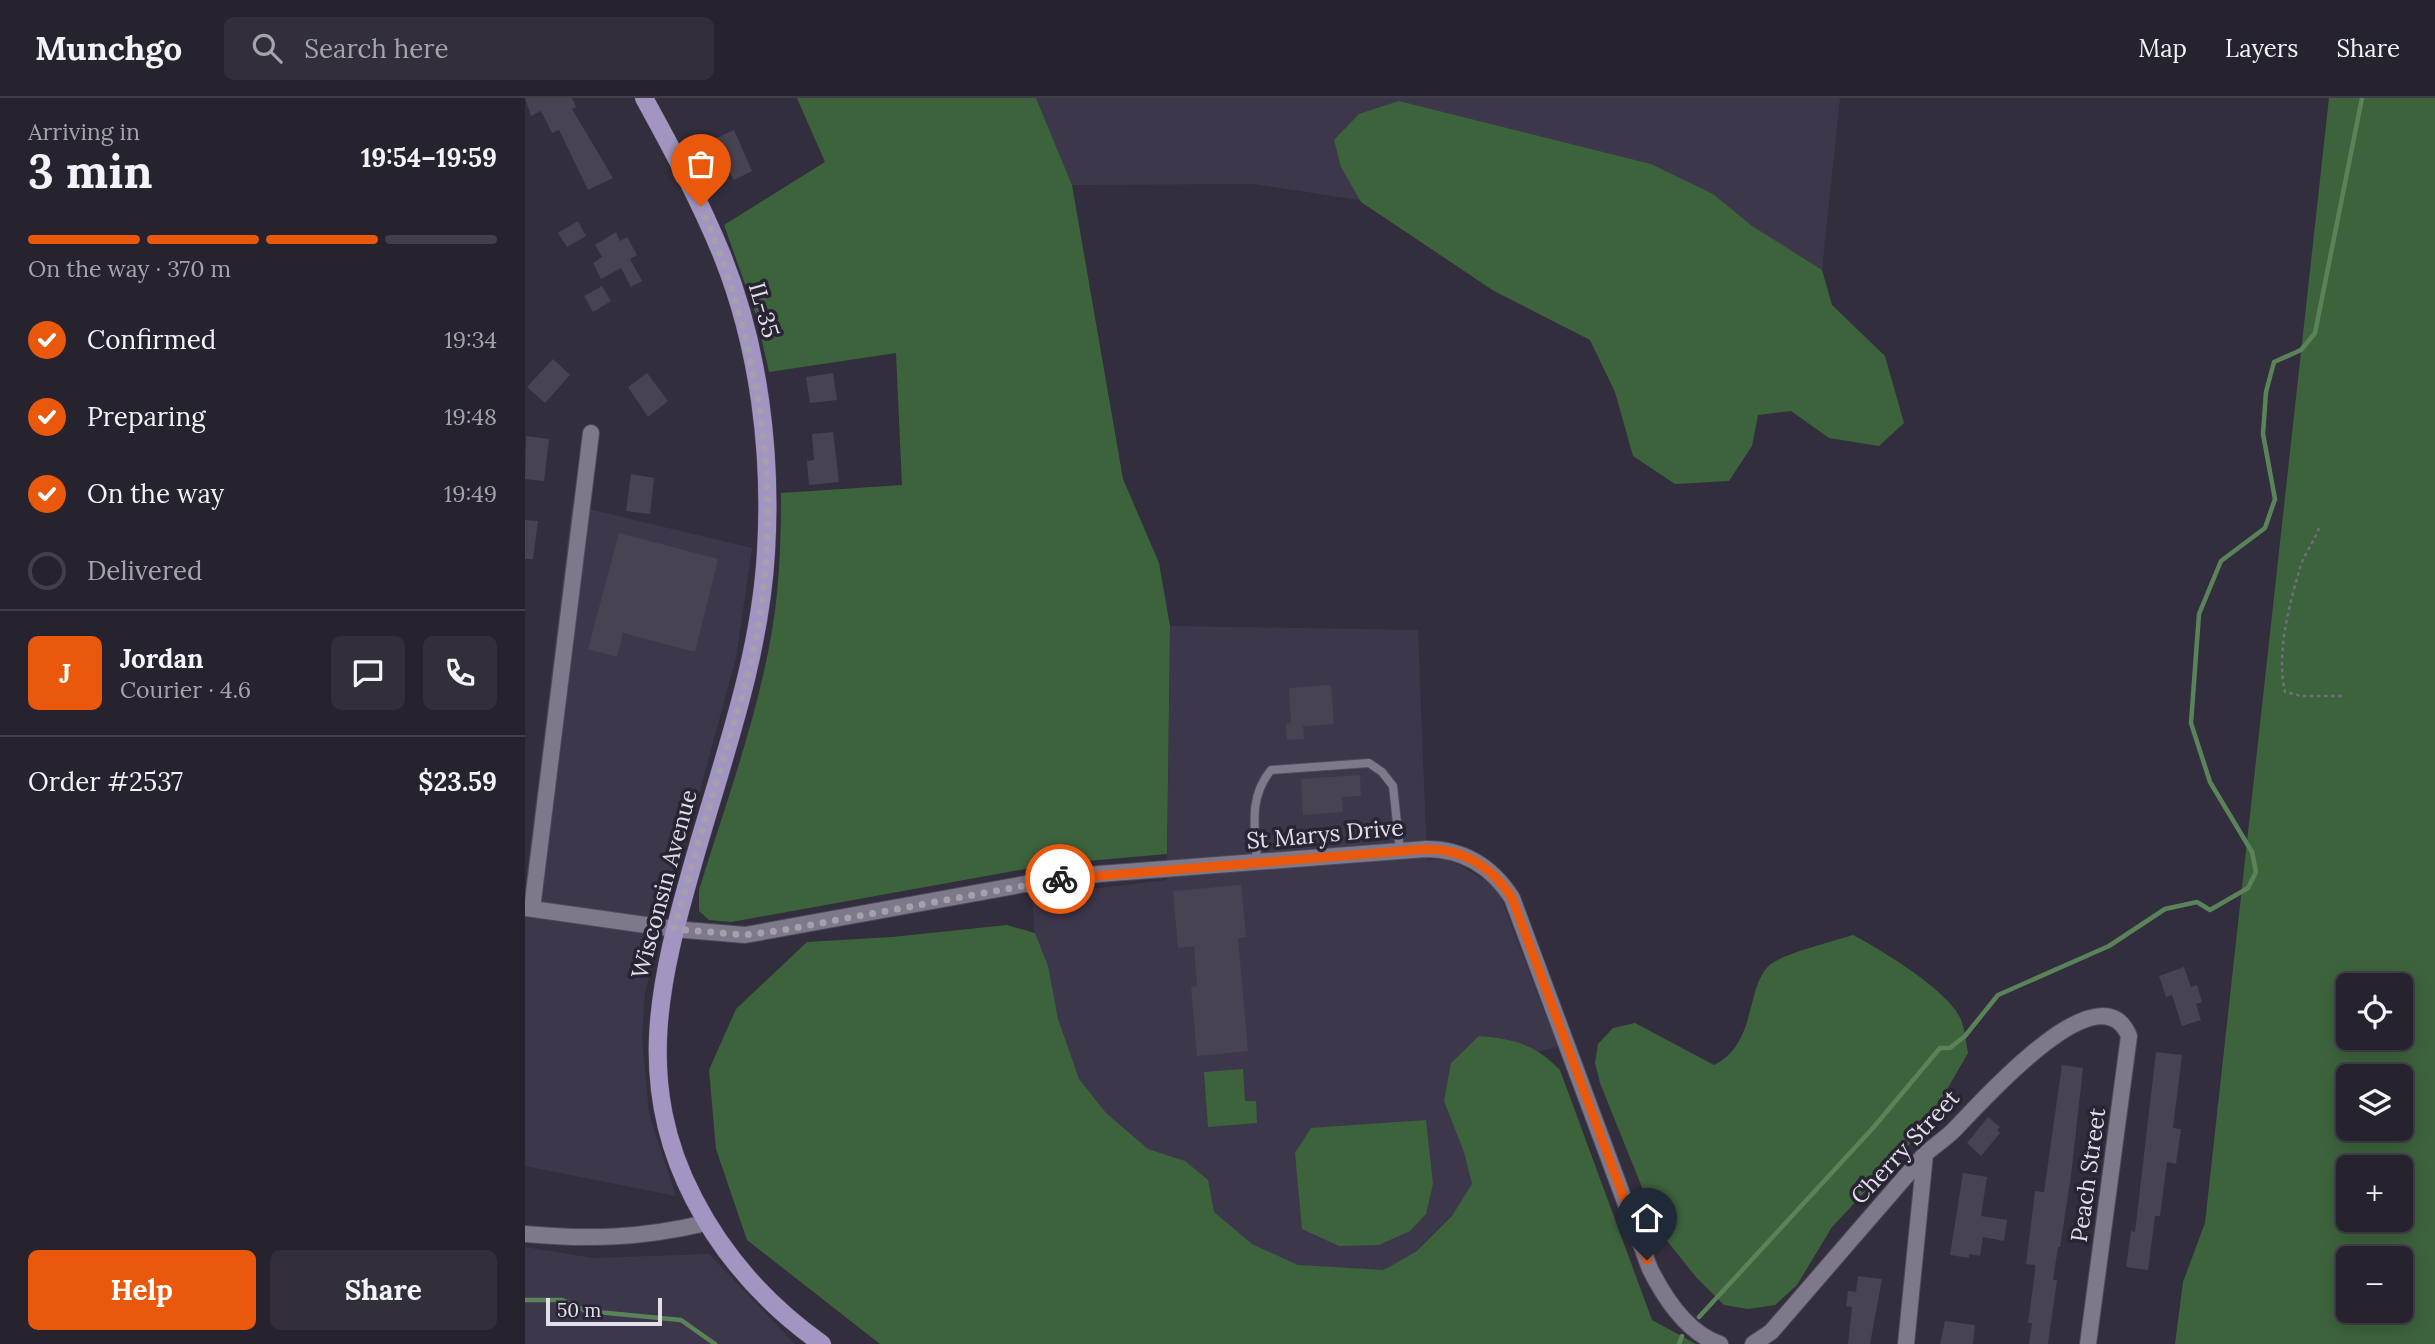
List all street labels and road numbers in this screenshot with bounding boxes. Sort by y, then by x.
street label: IL-35 [743,279,786,341]
street label: Wisconsin Avenue [624,786,703,981]
street label: St Marys Drive [1245,812,1405,855]
street label: Cherry Street [1844,1083,1965,1210]
street label: Peach Street [2064,1106,2111,1244]

